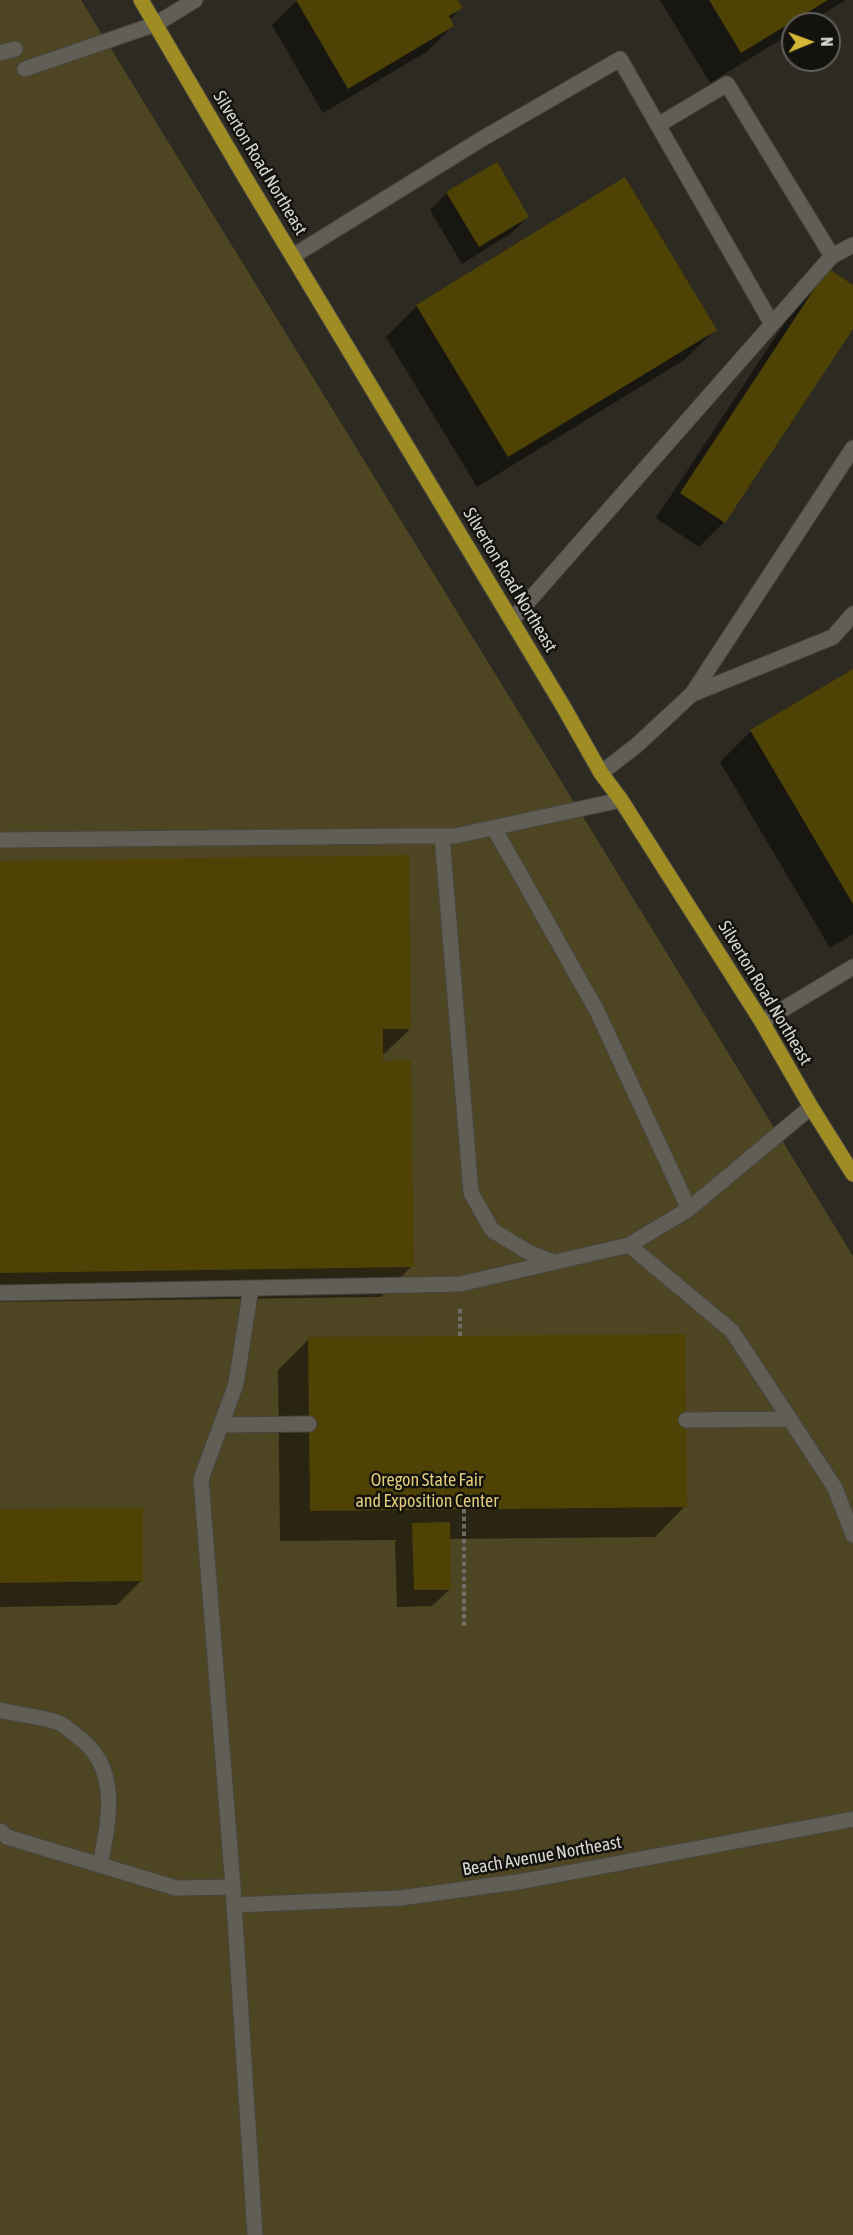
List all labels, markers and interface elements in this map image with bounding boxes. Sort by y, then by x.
north arrow [781,12,841,72]
text: N [818,37,836,47]
street label: Silverton Road Northeast [208,87,312,239]
street label: Silverton Road Northeast [458,504,562,656]
street label: Silverton Road Northeast [713,917,817,1069]
park label: Oregon State Fair and Exposition Center [356,1469,498,1512]
street label: Beach Avenue Northeast [461,1831,623,1881]

